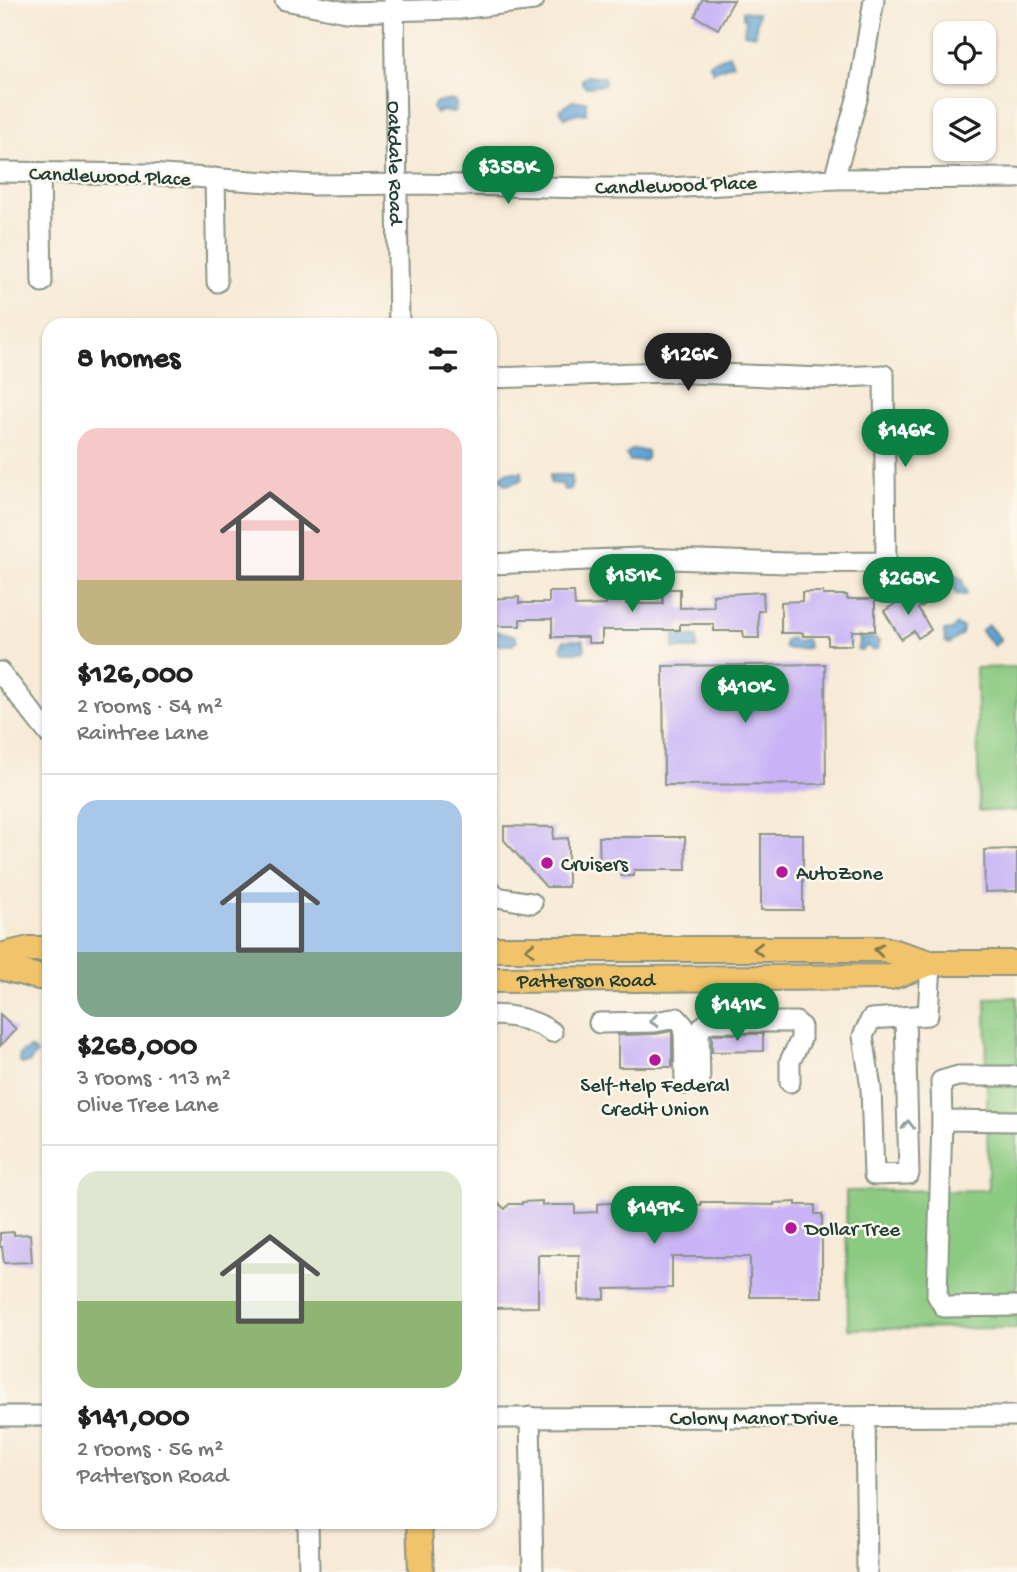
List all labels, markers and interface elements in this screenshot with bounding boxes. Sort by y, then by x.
map controls [933,21,996,161]
button: locate [933,21,996,84]
button: layers [933,98,996,161]
street label: Oakdale Road [380,101,406,227]
pin: $358K [459,146,557,206]
text: $358K [478,155,538,182]
street label: Candlewood Place [28,163,192,194]
street label: Candlewood Place [595,172,759,203]
pin: $126K [639,334,737,393]
icon: filters [424,341,462,379]
text: $126K [660,342,716,369]
text: 8 homes [77,343,180,378]
pin: $146K [856,410,954,469]
text: $146K [878,418,932,445]
icon: home [207,473,333,599]
pin: $151K [583,554,681,614]
pin: $268K [859,558,957,617]
text: $151K [605,563,659,590]
text: $268K [879,566,937,593]
text: $126,000 [77,659,193,694]
pin: $410K [696,666,794,725]
text: $410K [717,674,773,701]
text: 2 rooms · 54 m² [77,694,223,721]
text: Raintree Lane [77,721,208,748]
icon: home [207,845,333,971]
place label: Cruisers [561,854,629,879]
marker: Cruisers [539,855,555,871]
place label: AutoZone [796,863,884,888]
marker: AutoZone [774,864,790,880]
one-way arrow [524,941,535,957]
one-way arrow [752,941,762,957]
one-way arrow [873,943,885,958]
street label: Patterson Road [516,970,657,996]
pin: $141K [688,984,786,1043]
text: $141K [711,992,763,1019]
one-way arrow [648,1014,659,1029]
text: $268,000 [77,1031,197,1066]
marker: Self-Help Federal Credit Union [647,1052,663,1068]
text: 3 rooms · 113 m² [77,1066,231,1093]
place label: Self-Help Federal Credit Union [580,1075,730,1124]
text: Olive Tree Lane [77,1093,219,1120]
one-way arrow [900,1119,916,1130]
pin: $149K [605,1186,703,1246]
text: $149K [627,1195,681,1222]
icon: home [207,1216,333,1342]
place label: Dollar Tree [803,1219,901,1244]
marker: Dollar Tree [783,1220,799,1236]
text: $141,000 [77,1402,189,1437]
street label: Colony Manor Drive [670,1408,839,1433]
text: 2 rooms · 56 m² [77,1437,223,1464]
text: Patterson Road [77,1464,228,1491]

